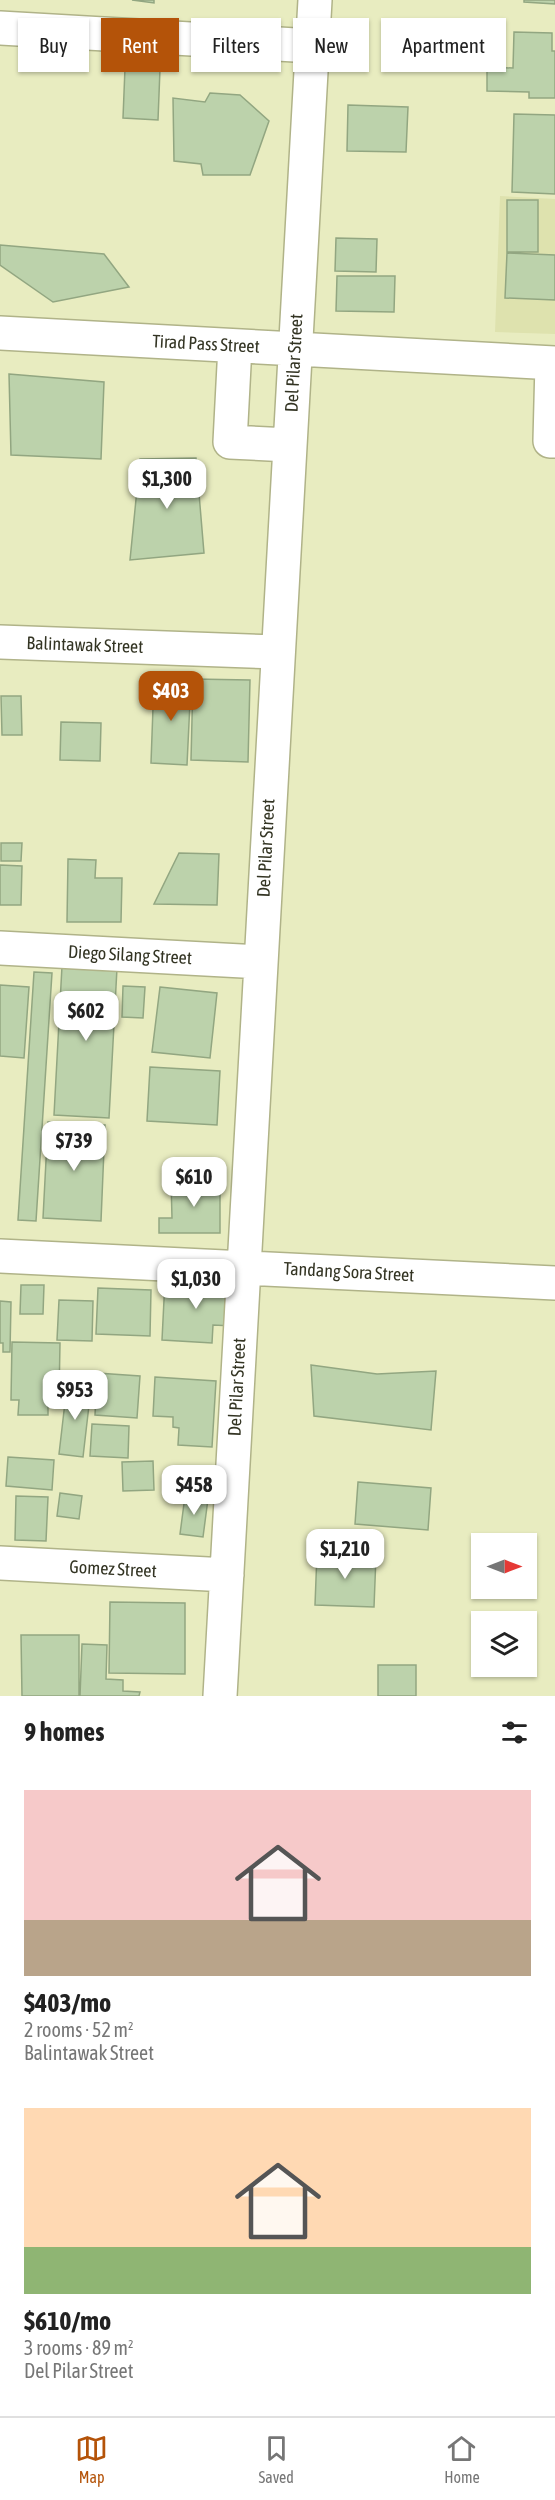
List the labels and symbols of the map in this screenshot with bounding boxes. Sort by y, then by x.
street label: Del Pilar Street [280,313,307,413]
street label: Tirad Pass Street [152,330,260,357]
pin: $1,300 [118,459,216,510]
street label: Balintawak Street [26,632,144,657]
pin: $403 [135,671,207,722]
street label: Del Pilar Street [252,798,279,898]
street label: Diego Silang Street [68,941,192,968]
pin: $602 [50,991,122,1042]
pin: $739 [38,1121,110,1172]
pin: $610 [158,1157,230,1208]
street label: Tandang Sora Street [283,1258,415,1285]
pin: $1,030 [147,1259,245,1310]
street label: Del Pilar Street [223,1337,250,1437]
pin: $953 [39,1370,111,1421]
pin: $458 [158,1465,230,1516]
pin: $1,210 [296,1529,394,1580]
north arrow [471,1533,537,1599]
street label: Gomez Street [69,1556,157,1581]

